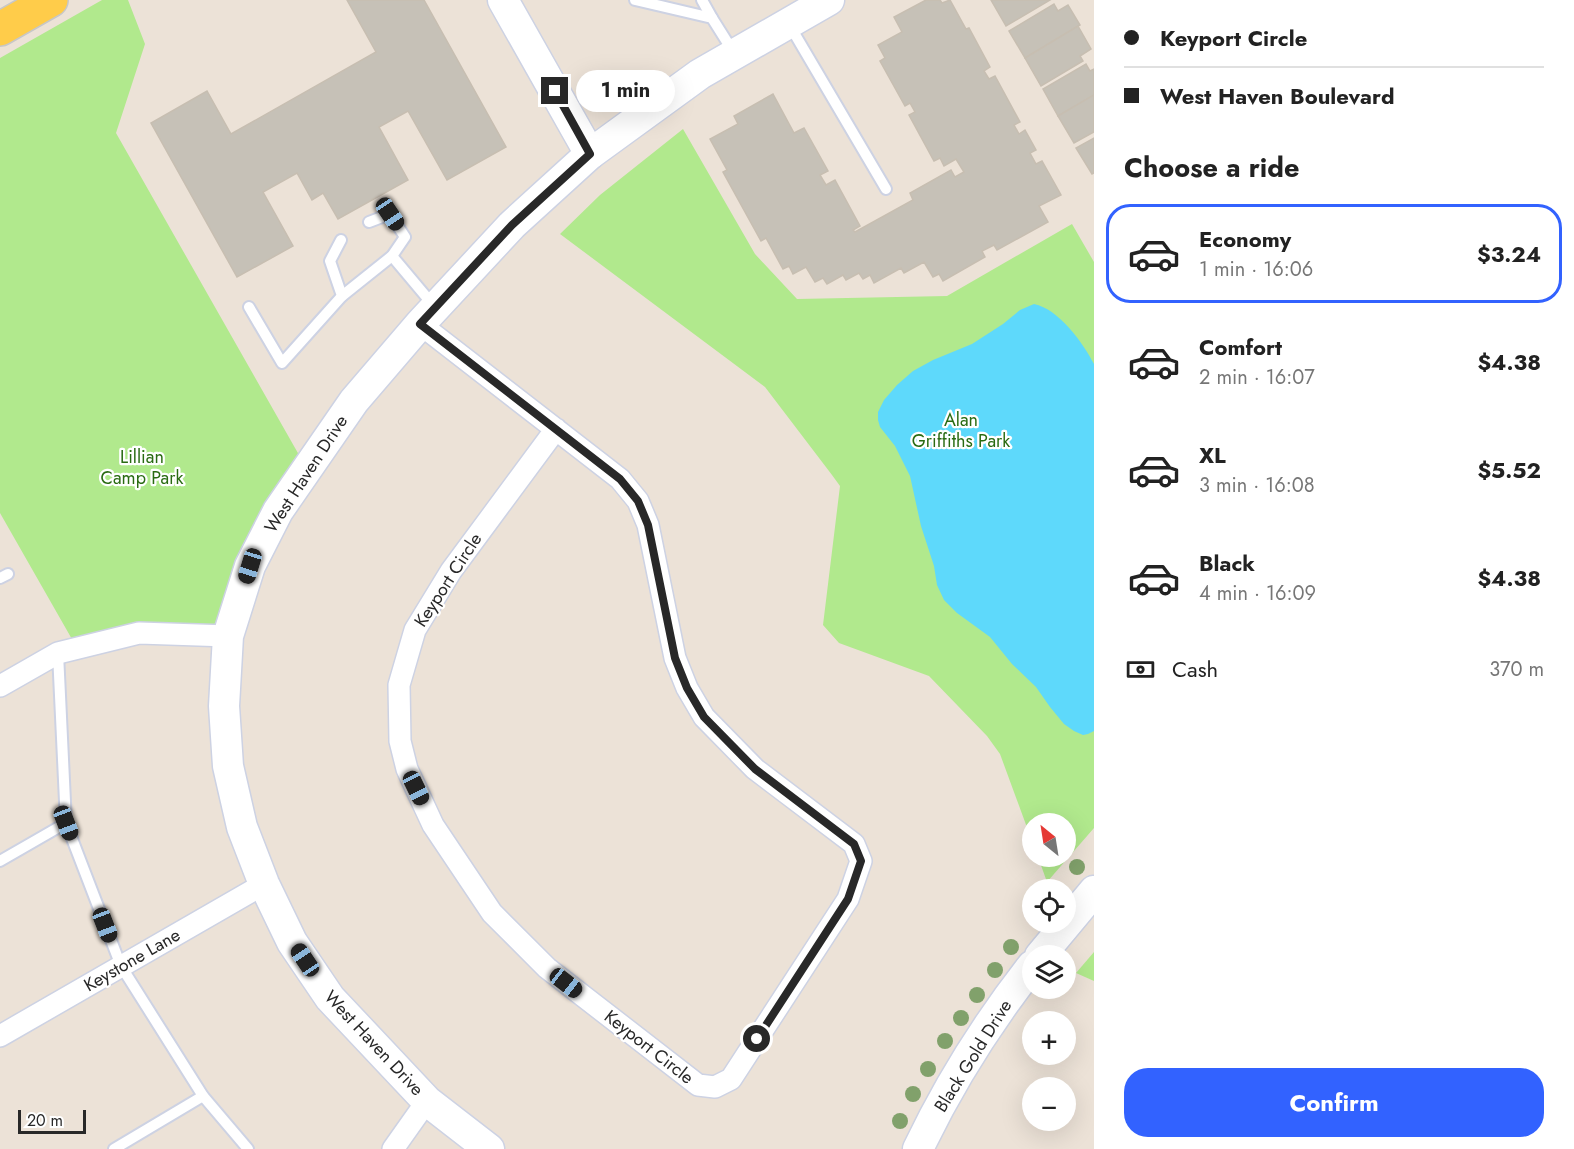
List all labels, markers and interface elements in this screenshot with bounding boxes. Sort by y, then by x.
text: Keyport Circle [1160,22,1307,54]
callout: 1 min [576,70,675,112]
text: 1 min [601,76,650,105]
route end [541,77,568,104]
text: West Haven Boulevard [1160,80,1395,112]
text: Choose a ride [1124,148,1299,187]
car [372,194,408,234]
text: Economy [1199,223,1291,255]
icon: car [1127,227,1181,281]
text: $3.24 [1477,238,1541,270]
text: 1 min · 16:06 [1199,255,1313,284]
text: Comfort [1199,331,1282,363]
icon: car [1127,335,1181,389]
text: $4.38 [1477,346,1541,378]
text: 2 min · 16:07 [1199,363,1315,392]
park label: Alan Griffiths Park [912,407,1010,454]
street label: West Haven Drive [258,410,354,538]
text: XL [1199,439,1226,471]
icon: car [1127,443,1181,497]
park label: Lillian Camp Park [101,444,183,491]
text: $5.52 [1477,454,1541,486]
text: 3 min · 16:08 [1199,471,1315,500]
street label: Keyport Circle [408,528,488,632]
car [236,546,264,586]
text: Black [1199,547,1255,579]
icon: car [1127,551,1181,605]
text: $4.38 [1477,562,1541,594]
text: 4 min · 16:09 [1199,579,1316,608]
icon: cash [1124,653,1157,686]
text: Cash [1172,653,1218,685]
text: 370 m [1489,655,1544,684]
car [400,768,432,808]
car [51,803,81,843]
north arrow [1022,813,1076,867]
map controls [1022,813,1076,1131]
button: locate [1022,879,1076,933]
car [90,905,120,945]
street label: Keystone Lane [79,922,185,998]
car [287,940,323,980]
button: layers [1022,945,1076,999]
car [546,965,586,1001]
street label: West Haven Drive [318,984,430,1102]
street label: Black Gold Drive [928,995,1018,1117]
street label: Keyport Circle [599,1004,699,1090]
button: + [1022,1011,1076,1065]
route start [743,1025,770,1052]
button: Confirm [1124,1068,1544,1137]
button: − [1022,1077,1076,1131]
scale bar [18,1107,86,1134]
text: 20 m [27,1109,63,1132]

